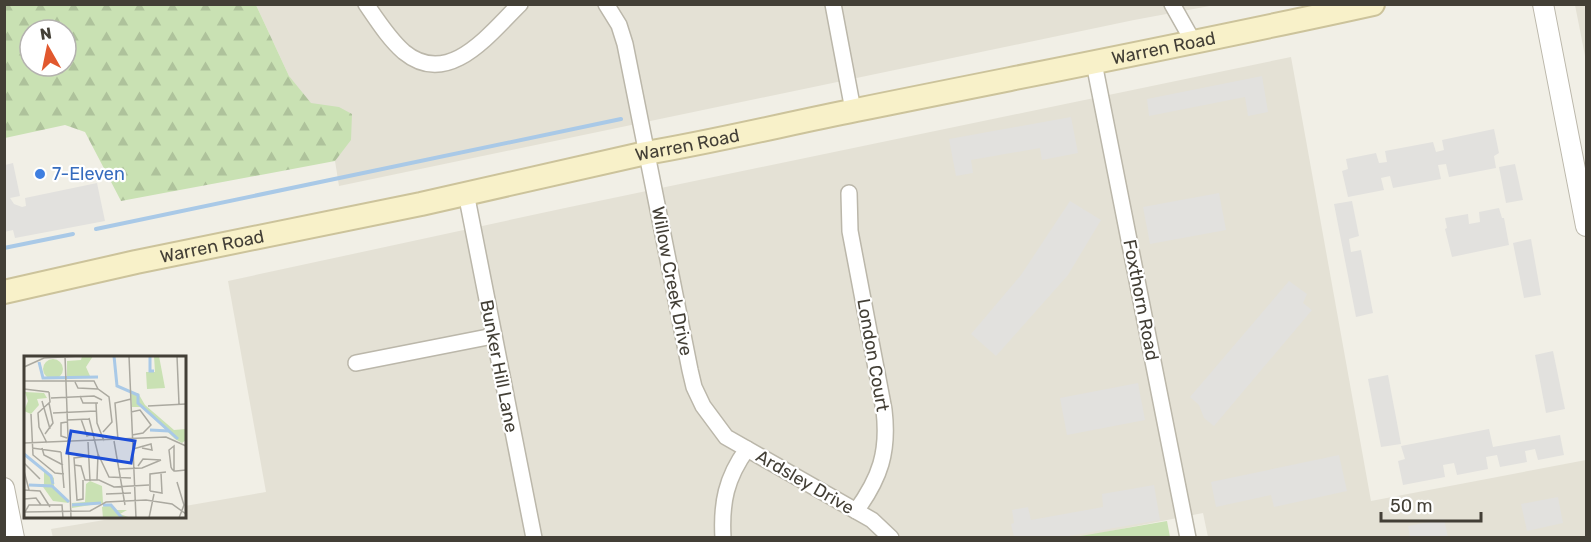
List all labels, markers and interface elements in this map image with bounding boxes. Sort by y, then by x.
north arrow [18,18,78,78]
text: N [39,23,53,44]
street label: Warren Road [1110,27,1218,69]
street label: Warren Road [633,124,741,166]
place label: 7-Eleven [52,163,125,185]
marker: 7-Eleven [33,167,47,181]
street label: Willow Creek Drive [647,204,697,358]
street label: Warren Road [158,225,266,268]
street label: Foxthorn Road [1118,237,1164,363]
street label: London Court [852,297,894,413]
street label: Bunker Hill Lane [475,298,523,434]
inset map [24,356,186,518]
street label: Ardsley Drive [752,445,858,519]
scale bar [1381,485,1482,523]
text: 50 m [1390,495,1433,517]

